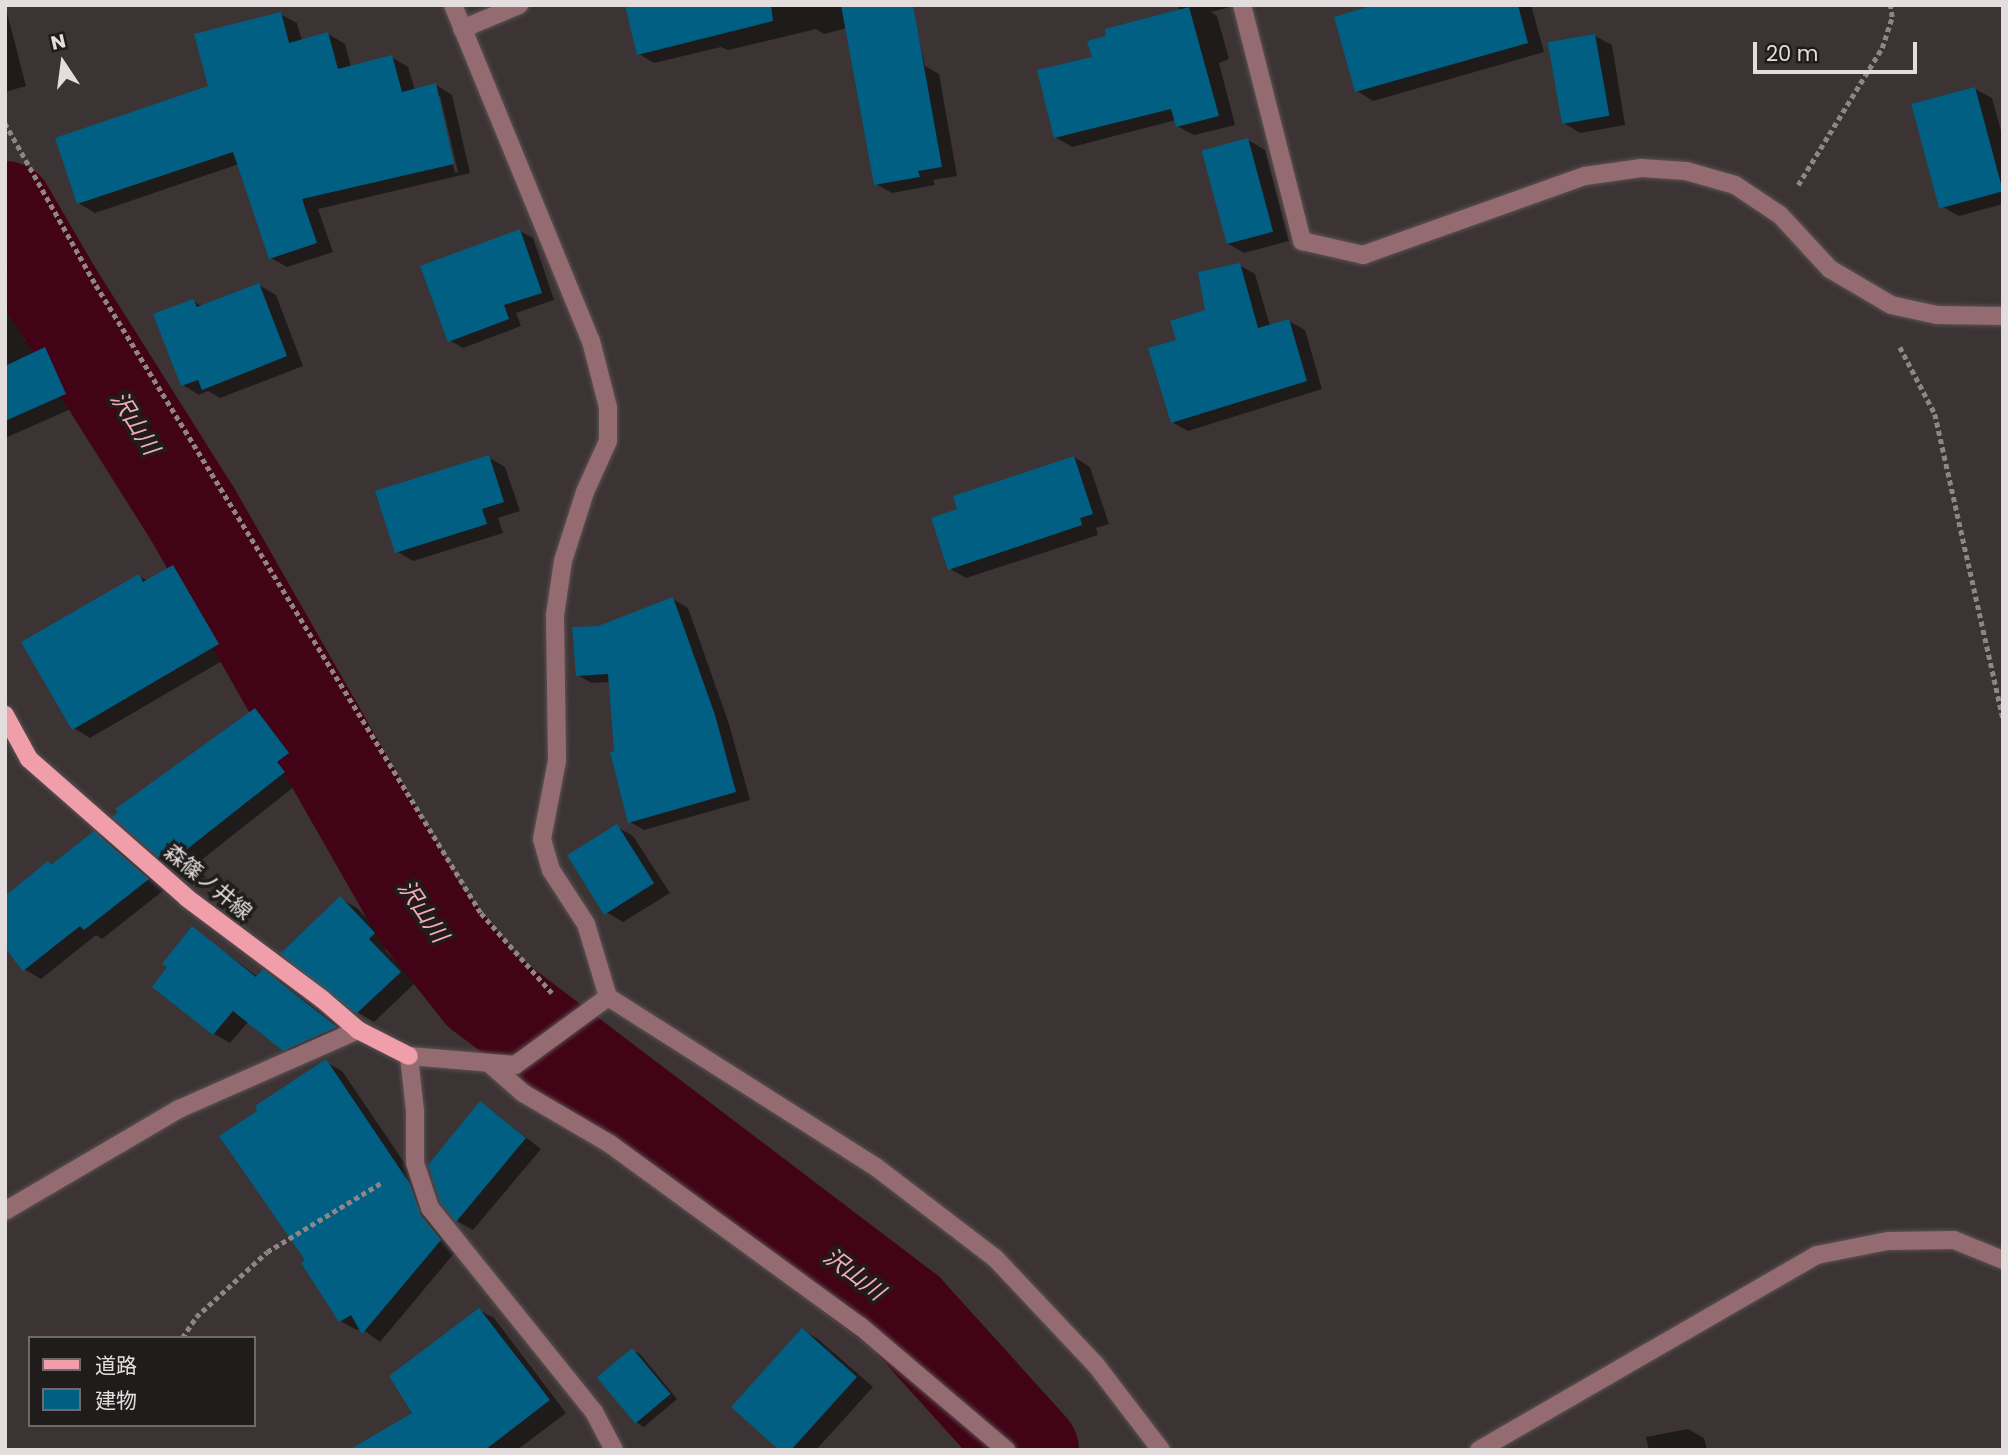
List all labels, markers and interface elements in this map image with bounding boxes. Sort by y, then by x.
text: N [48,27,68,57]
north arrow [28,28,98,98]
scale bar [1756,28,1920,72]
text: 20 m [1766,39,1819,68]
water label: 沢山川 [105,386,165,460]
street label: 森篠ノ井線 [159,839,257,925]
water label: 沢山川 [392,875,454,947]
water label: 沢山川 [818,1242,890,1306]
legend [28,1336,256,1427]
text: 道路 [95,1351,137,1380]
text: 建物 [95,1386,137,1415]

